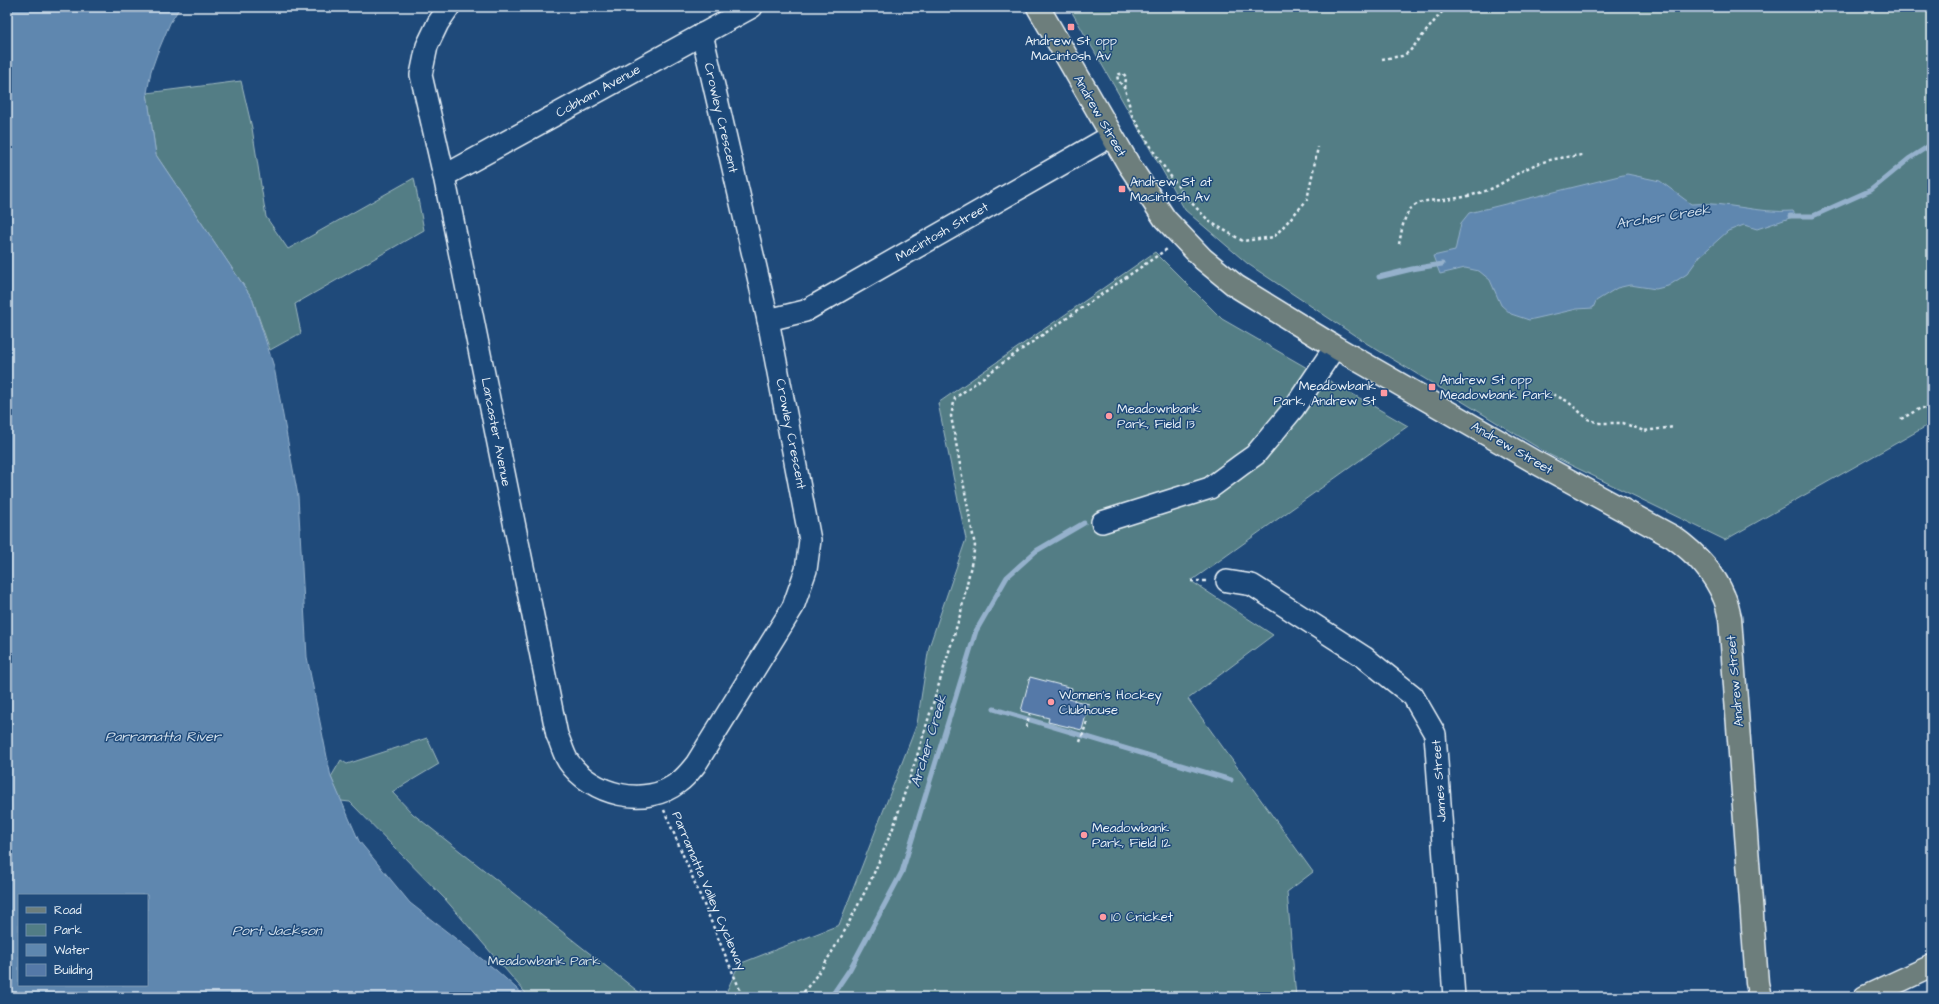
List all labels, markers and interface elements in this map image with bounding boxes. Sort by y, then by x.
marker: Andrew St opp Macintosh Av [1066,22,1076,32]
place label: Andrew St opp Macintosh Av [1025,32,1117,65]
street label: Cobham Avenue [552,60,644,122]
street label: Crowley Crescent [699,61,743,176]
street label: Andrew Street [1069,72,1131,161]
place label: Andrew St at Macintosh Av [1130,173,1213,206]
marker: Andrew St at Macintosh Av [1117,184,1127,194]
street label: Macintosh Street [892,198,993,266]
water label: Archer Creek [1615,200,1712,234]
place label: Andrew St opp Meadowbank Park [1440,371,1553,404]
street label: Lancaster Avenue [477,376,515,488]
street label: Crowley Crescent [770,377,811,492]
place label: Meadowbank Park, Andrew St [1273,377,1377,410]
marker: Andrew St opp Meadowbank Park [1427,382,1437,392]
marker: Meadowbank Park, Andrew St [1379,388,1389,398]
place label: Meadownbank Park, Field 13 [1117,400,1201,433]
marker: Meadownbank Park, Field 13 [1104,411,1114,421]
street label: Andrew Street [1468,417,1557,479]
street label: Andrew Street [1722,634,1748,727]
place label: Women's Hockey Clubhouse [1059,686,1162,719]
water label: Archer Creek [906,692,953,789]
marker: Women's Hockey Clubhouse [1046,697,1056,707]
water label: Parramatta River [105,727,222,747]
street label: James Street [1427,738,1451,823]
street label: Parramatta Valley Cycleway [666,809,751,974]
place label: Meadowbank Park, Field 12 [1092,819,1171,852]
marker: Meadowbank Park, Field 12 [1079,830,1089,840]
legend [18,894,148,986]
text: Road [54,902,82,919]
place label: 10 Cricket [1111,908,1174,926]
marker: 10 Cricket [1098,912,1108,922]
water label: Port Jackson [232,921,323,941]
text: Park [54,922,82,939]
text: Water [54,942,90,959]
park label: Meadowbank Park [488,952,600,970]
text: Building [54,962,92,980]

